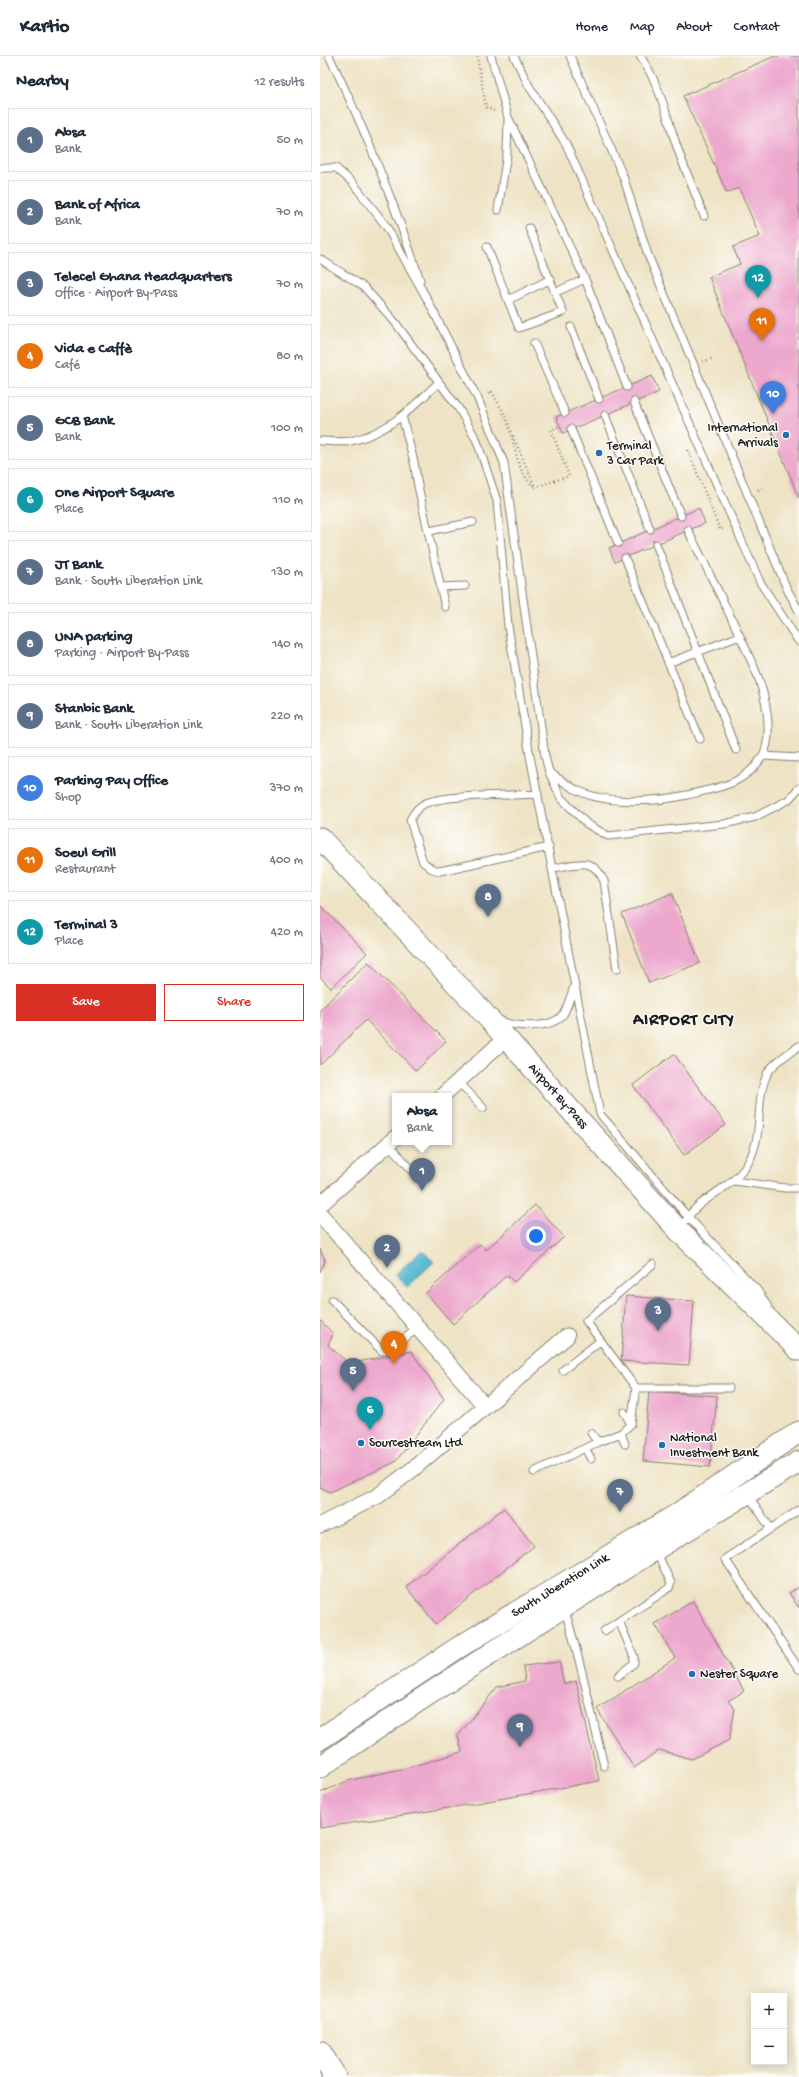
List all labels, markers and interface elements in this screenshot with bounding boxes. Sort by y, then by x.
text: Kartio [20,16,69,39]
text: Home [576,19,608,36]
text: Map [630,19,654,36]
text: About [676,19,712,36]
text: Contact [734,19,779,36]
text: Nearby [16,72,69,92]
text: 12 results [254,75,304,90]
text: Absa [55,124,86,142]
text: 1 [27,133,33,148]
text: 50 m [276,133,303,148]
text: Bank [55,142,81,157]
text: Bank of Africa [55,196,140,214]
text: 2 [27,205,33,220]
text: 70 m [277,205,303,220]
text: Bank [55,214,81,229]
pin: 12 [745,265,771,298]
text: Telecel Ghana Headquarters [55,268,232,286]
text: 3 [27,277,33,292]
text: 70 m [277,277,303,292]
text: Office · Airport By-Pass [55,286,177,301]
pin: 11 [749,308,775,341]
text: Vida e Caffè [55,340,132,358]
text: 4 [27,349,33,364]
text: 80 m [276,349,303,364]
text: Café [55,358,80,373]
pin: 10 [760,381,786,414]
text: GCB Bank [55,412,114,430]
text: 5 [27,421,33,436]
text: 100 m [271,421,303,436]
place label: International Arrivals [708,421,779,451]
text: Bank [55,430,81,445]
marker: International Arrivals [781,430,791,440]
place label: Terminal 3 Car Park [606,439,665,469]
marker: Terminal 3 Car Park [594,448,604,458]
text: One Airport Square [55,484,174,502]
text: 6 [27,493,33,508]
text: 110 m [273,493,303,508]
text: Place [55,502,83,517]
text: JT Bank [55,556,102,574]
text: 7 [27,565,33,580]
text: 130 m [271,565,303,580]
text: Bank · South Liberation Link [55,574,202,589]
text: UNA parking [55,628,132,646]
text: 8 [26,637,34,652]
text: 140 m [272,637,303,652]
text: Parking · Airport By-Pass [55,646,189,661]
text: Stanbic Bank [55,700,133,718]
text: 9 [27,709,33,724]
text: 220 m [271,709,303,724]
text: Bank · South Liberation Link [55,718,202,733]
text: Parking Pay Office [55,772,168,790]
text: 10 [24,781,36,796]
text: 370 m [270,781,303,796]
text: Shop [55,790,81,805]
text: Soeul Grill [55,844,116,862]
text: 11 [25,853,35,868]
text: 400 m [270,853,303,868]
text: Restaurant [55,862,115,877]
pin: 8 [475,884,501,917]
text: Terminal 3 [55,916,118,934]
text: 12 [24,925,36,940]
text: 420 m [271,925,303,940]
text: Place [55,934,83,949]
button: Save [16,984,156,1021]
button: Share [164,984,304,1021]
district label: AIRPORT CITY [632,1011,735,1031]
street label: Airport By-Pass [525,1060,592,1133]
popup [392,1093,452,1145]
text: Absa [407,1103,437,1121]
text: Bank [407,1121,433,1136]
pin: 1 [409,1158,435,1191]
your location [526,1226,546,1246]
pin: 2 [374,1235,400,1268]
pin: 3 [645,1298,671,1331]
pin: 4 [381,1331,407,1364]
pin: 5 [340,1358,366,1391]
pin: 6 [357,1397,383,1430]
place label: National Investment Bank [670,1431,759,1461]
place label: Sourcestream Ltd [369,1436,464,1451]
marker: Sourcestream Ltd [356,1438,366,1448]
marker: National Investment Bank [657,1440,667,1450]
pin: 7 [607,1479,633,1512]
street label: South Liberation Link [509,1550,612,1621]
place label: Nester Square [700,1667,778,1682]
marker: Nester Square [687,1669,697,1679]
pin: 9 [507,1714,533,1747]
map controls [751,1993,787,2065]
button: + [751,1993,787,2029]
button: − [751,2029,787,2065]

